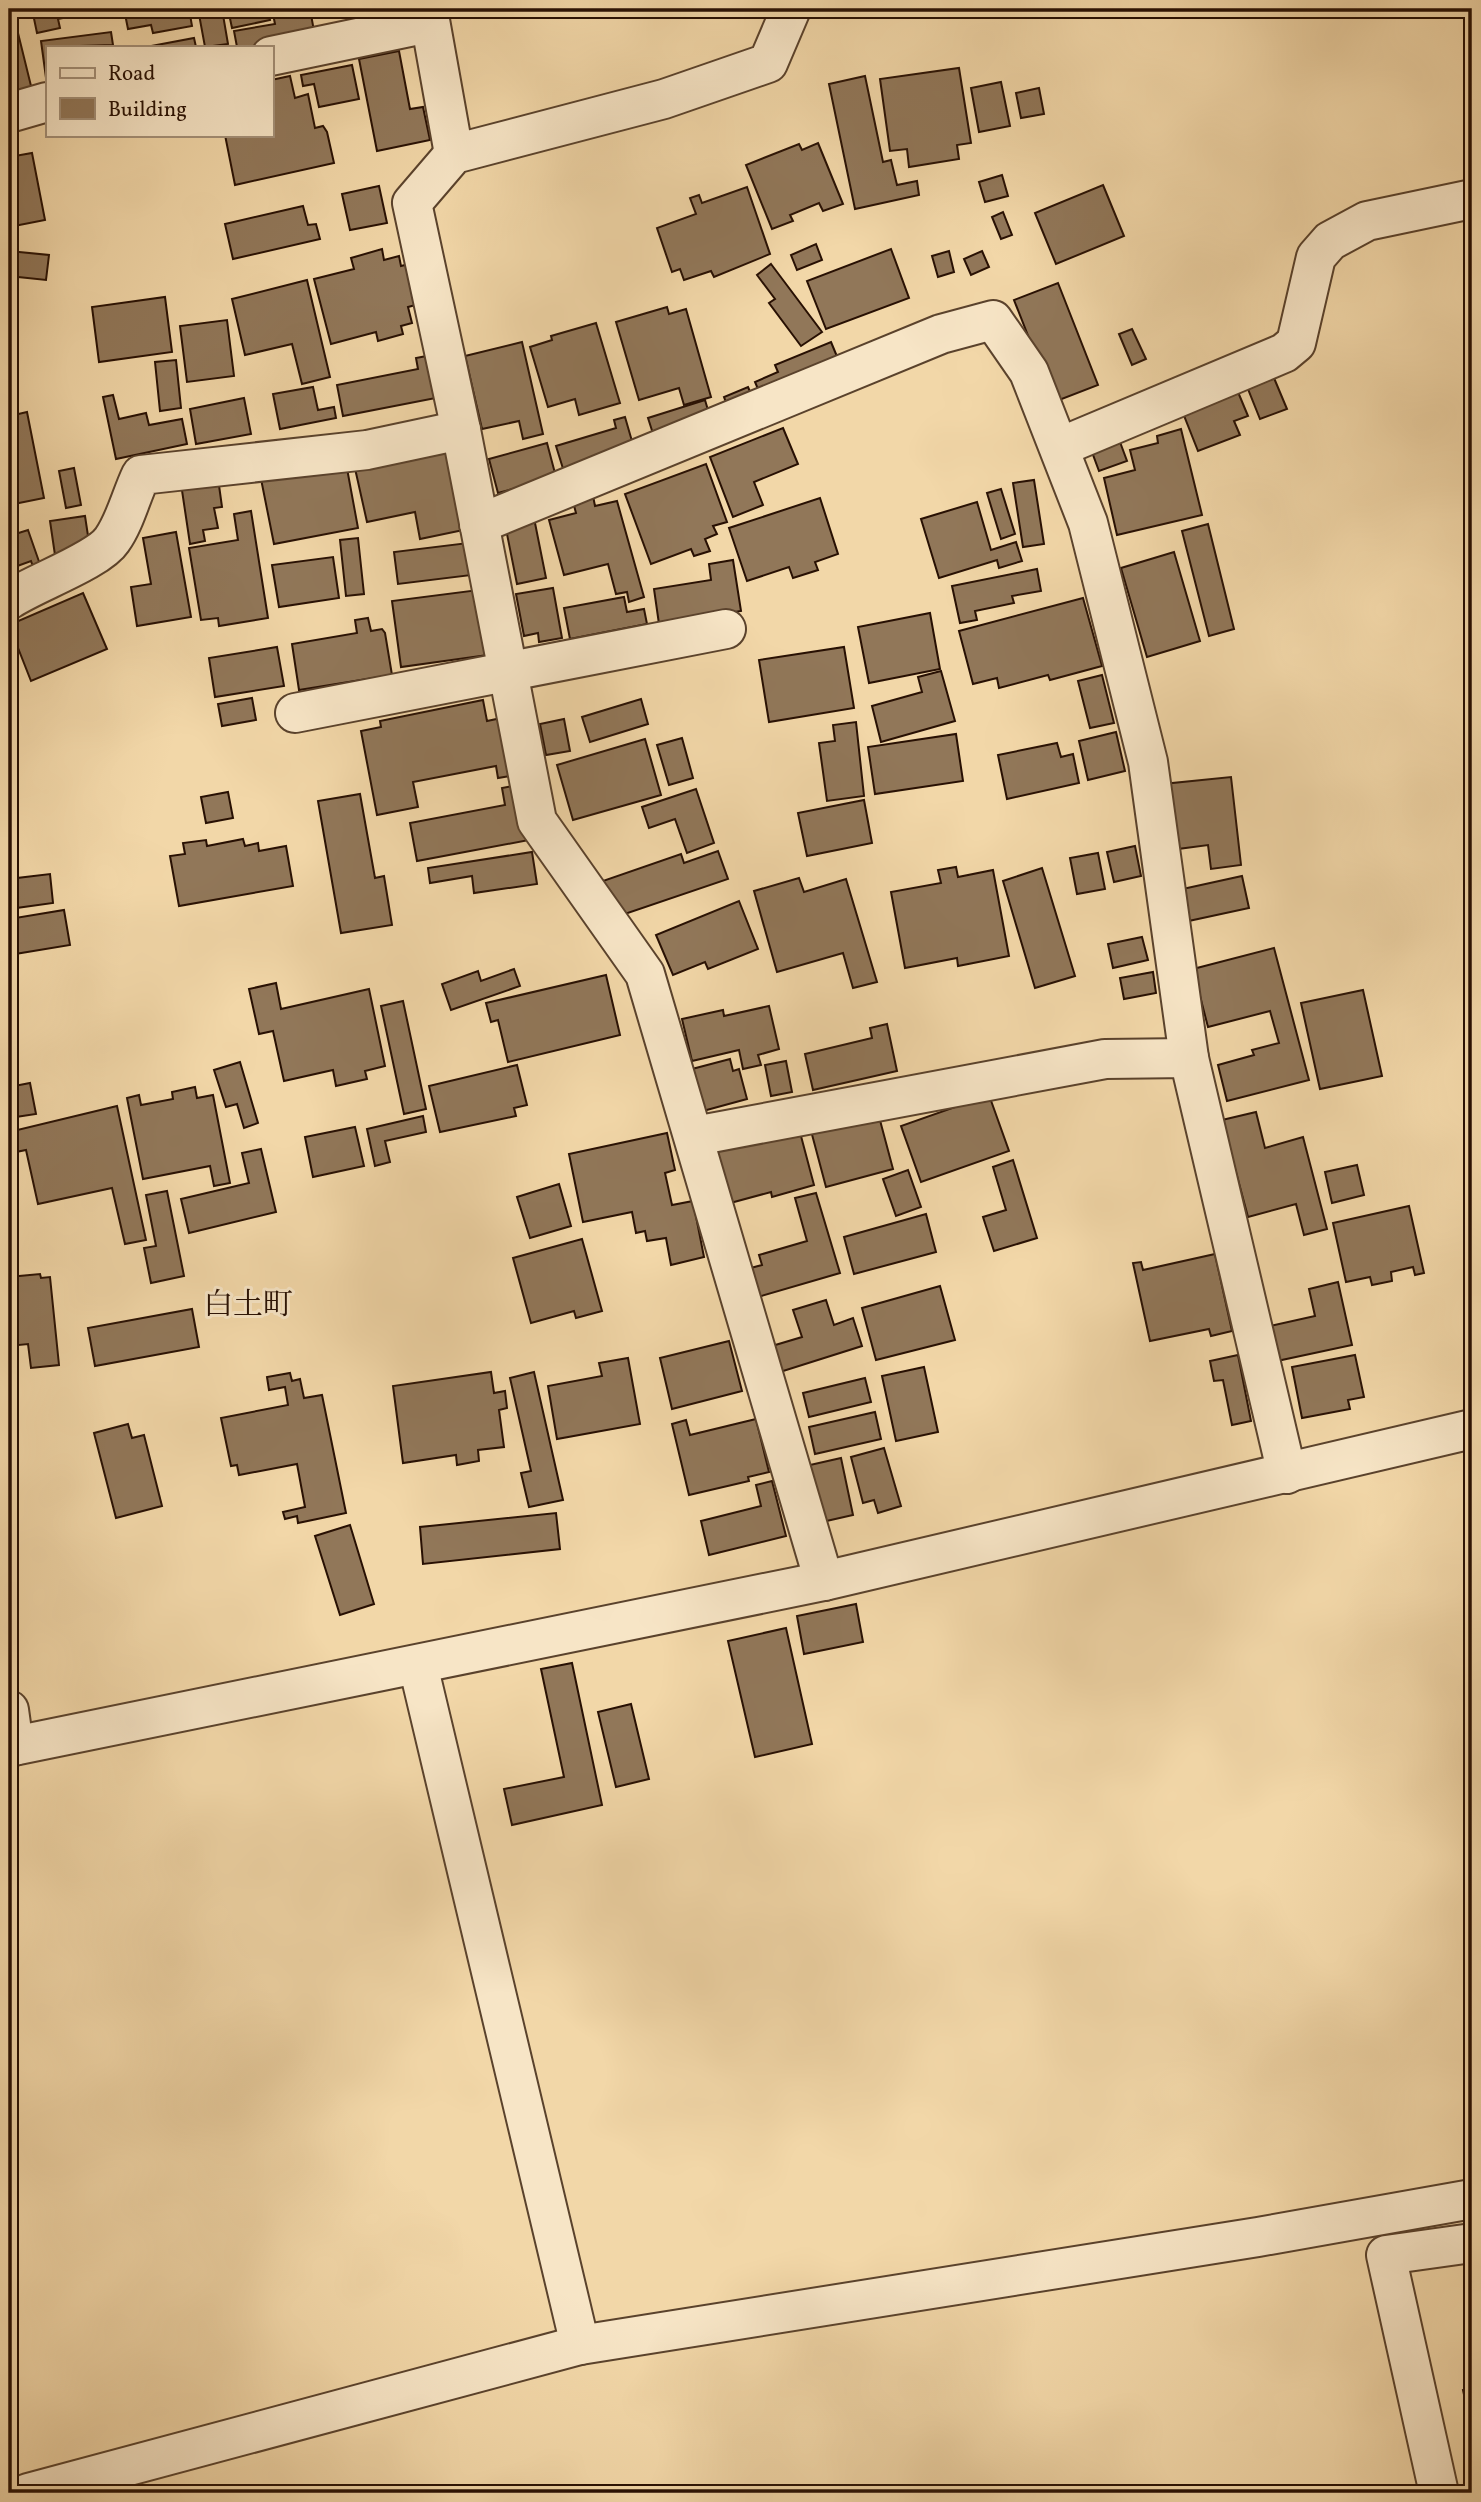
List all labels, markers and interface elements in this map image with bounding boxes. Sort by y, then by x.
legend [46,46,273,136]
text: Road [108,60,155,89]
text: Building [108,96,187,125]
district label: 白土町 [203,1285,293,1327]

